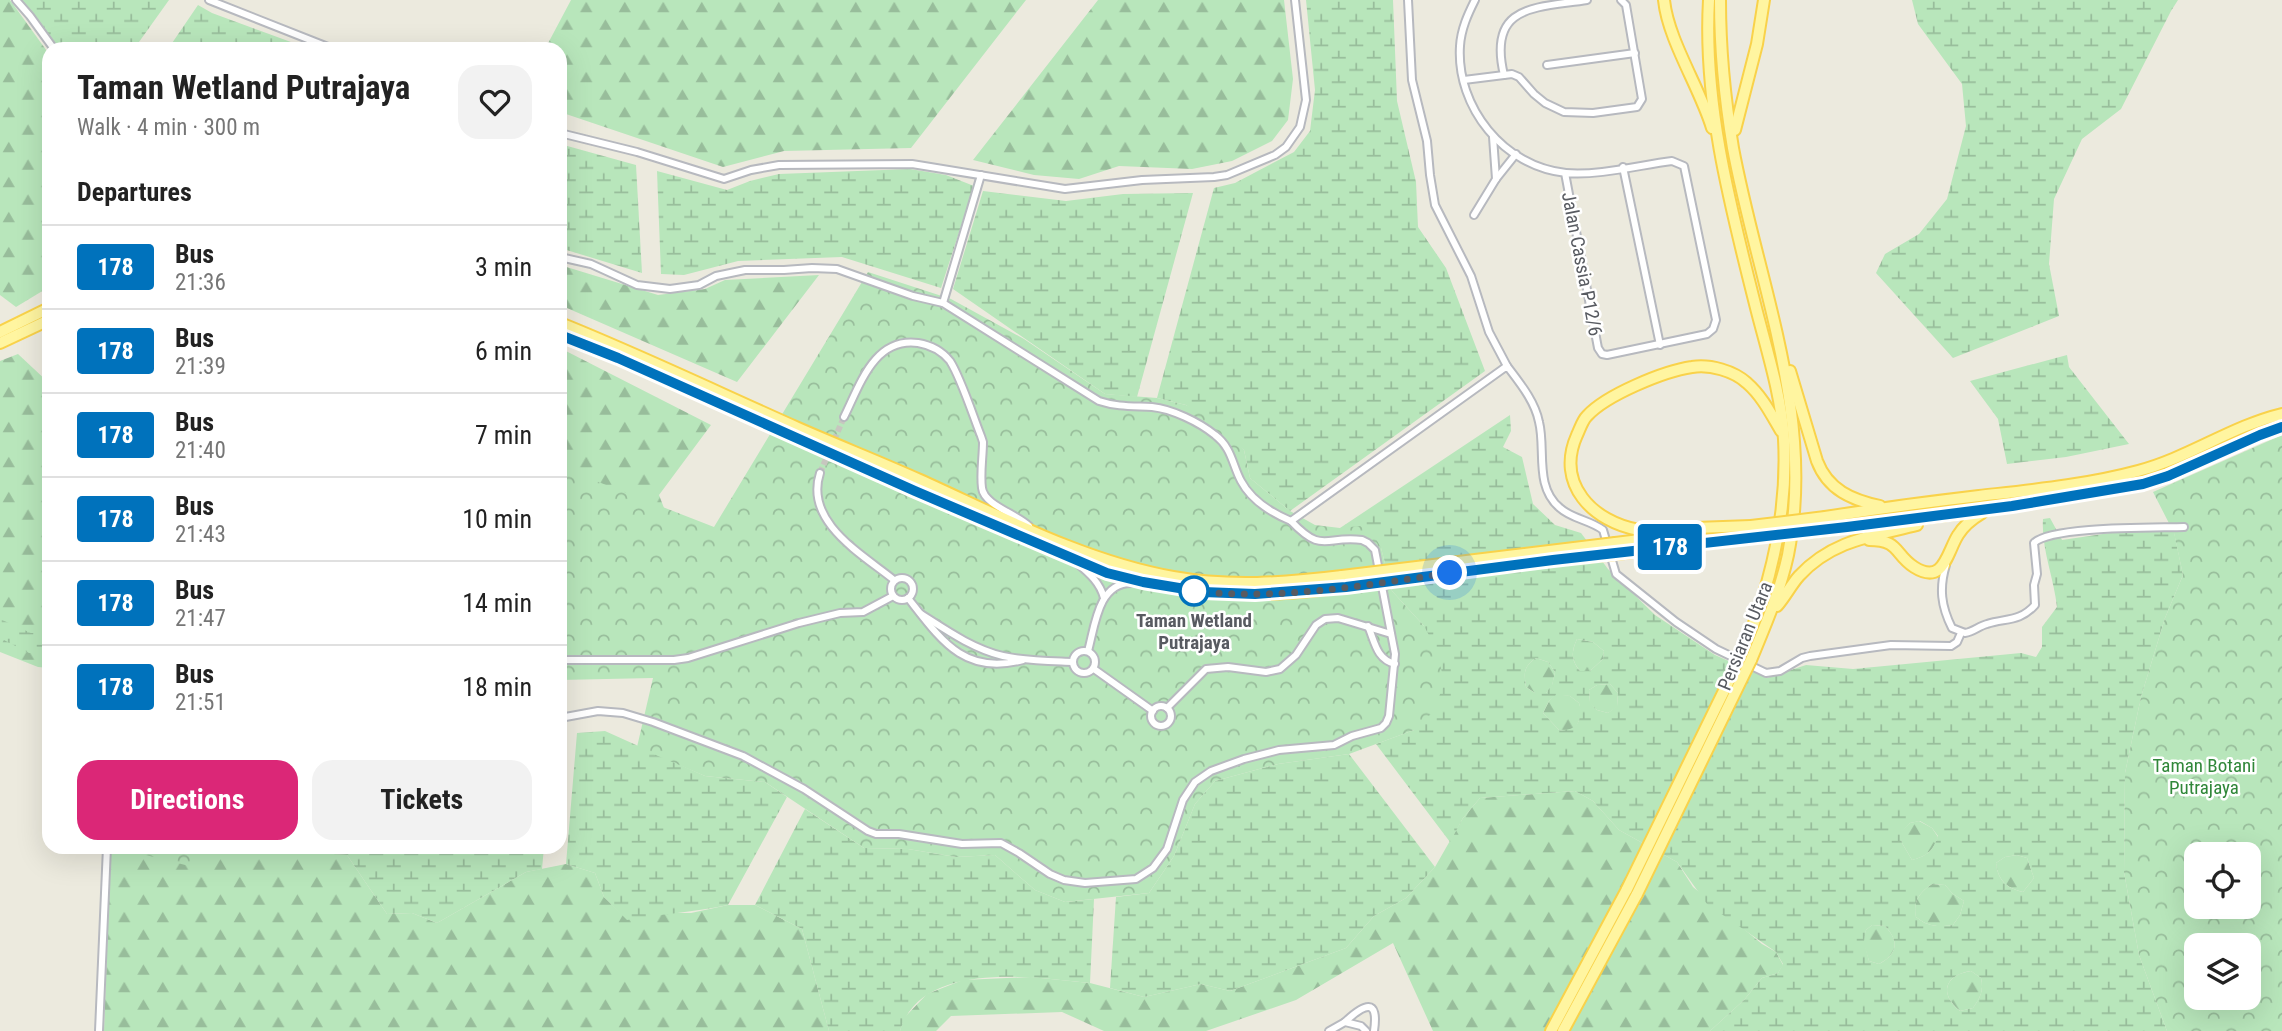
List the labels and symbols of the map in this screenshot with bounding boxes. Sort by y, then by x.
street label: Jalan Cassia P12/6 [1557,190,1607,338]
line badge: 178 [1630,524,1710,570]
your location [1432,555,1467,590]
marker: Taman Wetland Putrajaya [1179,576,1209,606]
street label: Persiaran Utara [1713,578,1777,694]
place label: Taman Wetland Putrajaya [1136,609,1252,654]
park label: Taman Botani Putrajaya [2152,754,2256,799]

